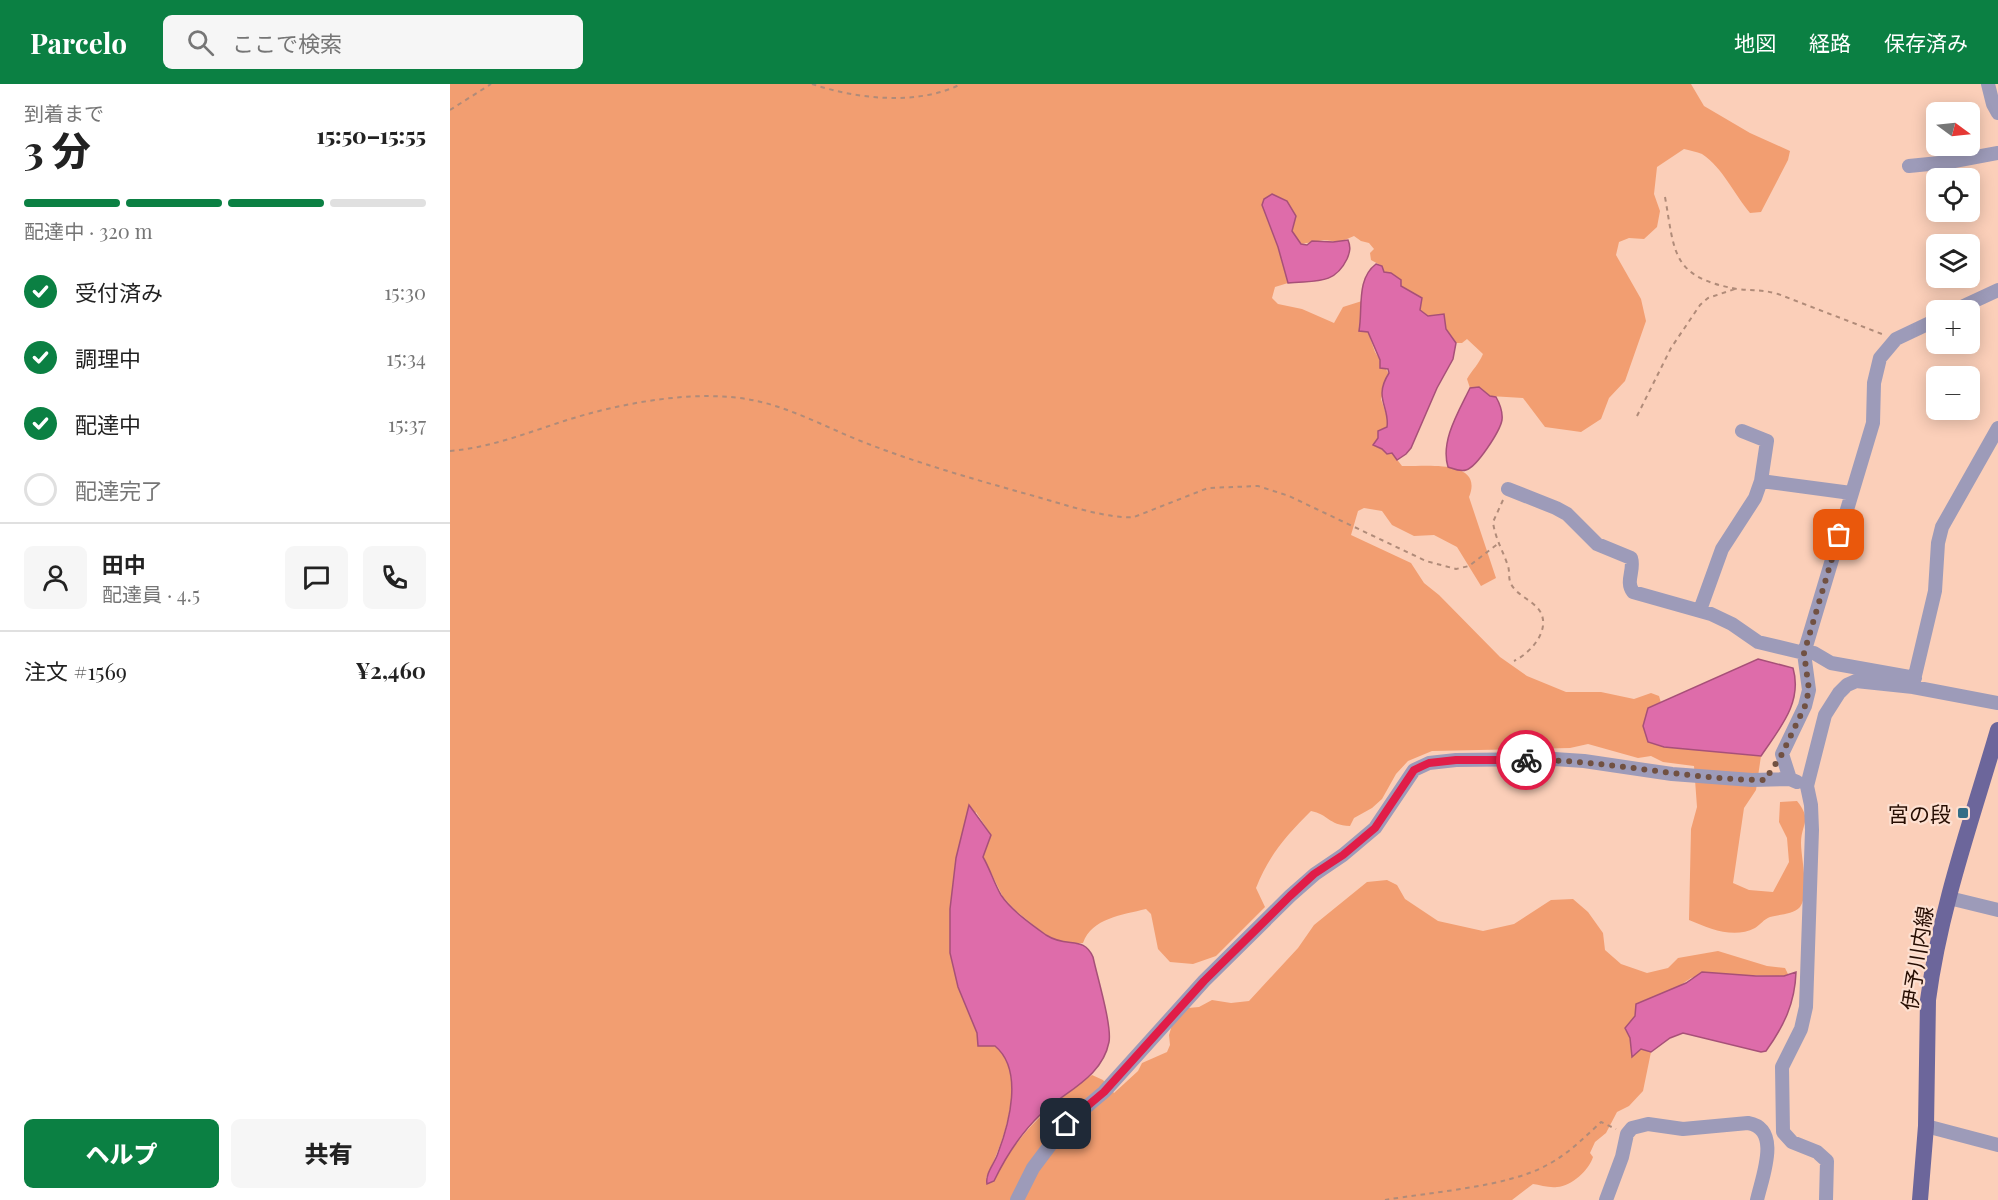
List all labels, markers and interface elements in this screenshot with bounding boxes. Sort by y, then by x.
search box [163,15,583,69]
text: Parcelo [30,24,127,61]
icon: search [184,26,217,59]
text: ここで検索 [232,28,342,58]
text: 地図 [1734,28,1776,56]
text: 経路 [1809,28,1851,56]
text: 保存済み [1884,28,1968,56]
text: 到着まで [24,99,104,126]
north arrow [1926,102,1980,156]
map controls [1926,102,1980,420]
text: 15:50–15:55 [316,120,426,150]
text: 3 分 [24,123,91,175]
button: locate [1926,168,1980,222]
text: 配達中 · 320 m [24,217,153,244]
button: layers [1926,234,1980,288]
icon: check [24,275,57,308]
text: 受付済み [75,277,163,307]
text: 15:30 [384,278,426,305]
button: + [1926,300,1980,354]
icon: check [24,341,57,374]
text: 調理中 [75,343,141,373]
text: 15:34 [386,344,426,371]
button: − [1926,366,1980,420]
icon: check [24,407,57,440]
text: 配達中 [75,409,141,439]
text: 15:37 [388,410,426,437]
text: 配達完了 [75,475,163,505]
pin [1813,509,1864,560]
icon: bag [1822,518,1855,551]
button: person [24,546,87,609]
button: chat [285,546,348,609]
button: phone [363,546,426,609]
text: 田中 [102,549,146,579]
text: 配達員 · 4.5 [102,580,200,607]
text: ¥2,460 [355,655,426,685]
text: 注文 #1569 [24,656,127,686]
courier [1496,730,1556,790]
icon: bike [1510,744,1543,777]
place label: 宮の段 [1888,799,1951,827]
marker: 宮の段 [1956,806,1970,820]
street label: 伊予川内線 [1894,904,1938,1012]
pin [1040,1098,1091,1149]
icon: home [1049,1107,1082,1140]
button: ヘルプ [24,1119,219,1188]
button: 共有 [231,1119,426,1188]

